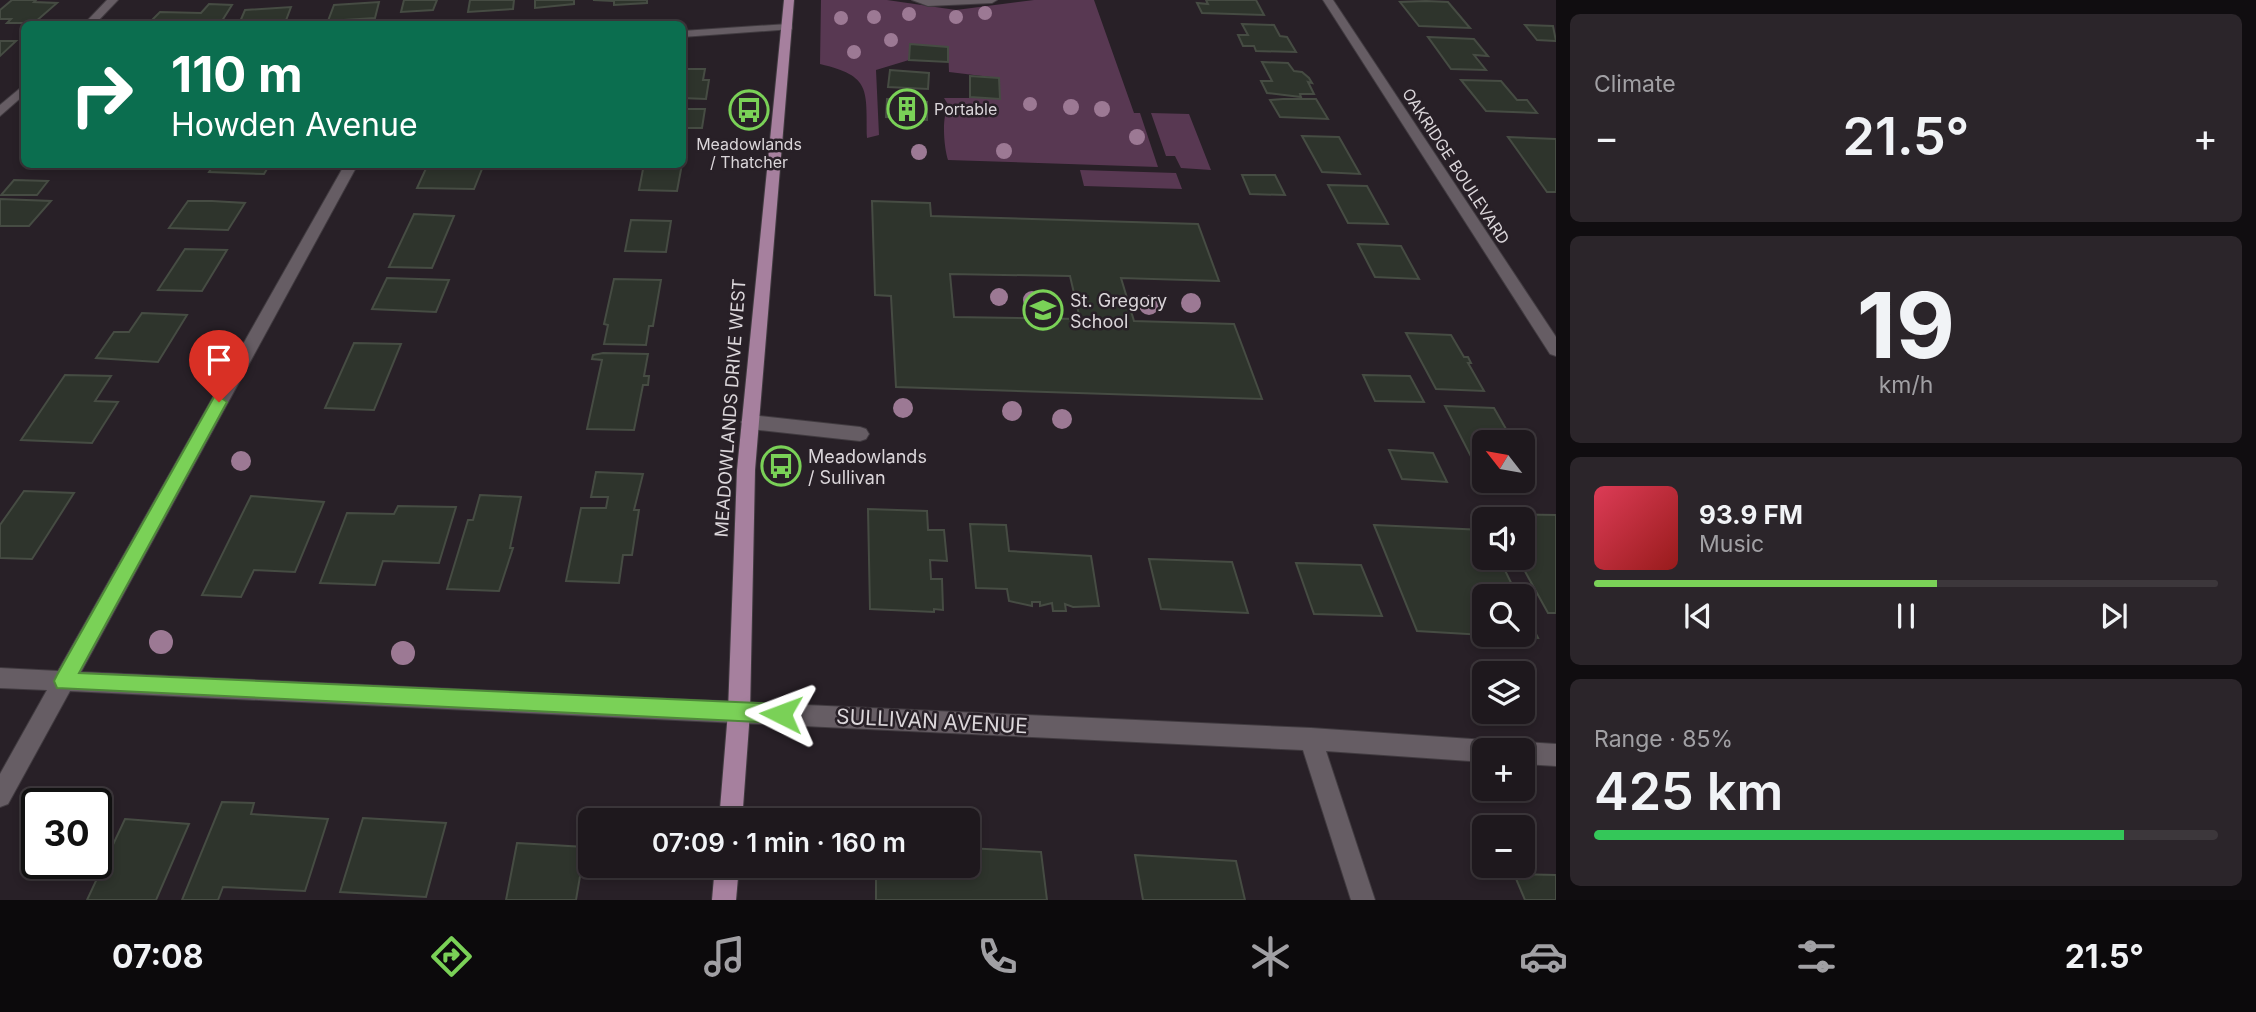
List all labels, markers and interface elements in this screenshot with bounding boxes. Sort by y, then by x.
text: 110 m [171,45,303,104]
icon: right [56,49,147,140]
text: Climate [1594,70,1676,98]
street label: OAKRIDGE BOULEVARD [1398,84,1514,248]
building icon: Portable [886,88,928,130]
bus stop icon: Meadowlands / Thatcher [728,89,770,131]
place label: Portable [934,99,997,119]
text: Howden Avenue [171,105,418,144]
text: 21.5° [1843,105,1969,168]
text: − [1594,114,1619,160]
text: + [2193,114,2218,160]
place label: Meadowlands / Thatcher [696,134,802,172]
text: 19 [1857,270,1955,380]
street label: MEADOWLANDS DRIVE WEST [710,278,750,538]
school or university icon: St. Gregory School [1022,289,1064,331]
place label: St. Gregory School [1070,290,1167,332]
pin [189,330,249,402]
icon: arrive [200,341,238,379]
text: km/h [1879,371,1933,399]
north arrow [1472,430,1535,494]
map controls [1472,430,1535,878]
bus stop icon: Meadowlands / Sullivan [760,445,802,487]
place label: Meadowlands / Sullivan [808,446,927,488]
text: 93.9 FM [1699,499,1803,530]
button: sound [1472,507,1535,570]
text: Music [1699,530,1764,558]
button: search [1472,584,1535,647]
icon: previous [1679,597,1717,635]
icon: pause [1887,597,1925,635]
icon: next [2095,597,2133,635]
button: layers [1472,661,1535,724]
position arrow [744,677,818,751]
street label: SULLIVAN AVENUE [835,703,1029,739]
text: Range · 85% [1594,725,1733,753]
button: + [1472,738,1535,801]
text: 425 km [1594,760,1783,823]
speed limit sign: 30 [21,788,112,879]
button: − [1472,815,1535,878]
text: 07:09 · 1 min · 160 m [652,827,906,858]
icon: directions [427,932,476,981]
icon: music [700,932,749,981]
icon: phone [973,932,1022,981]
icon: climate [1246,932,1295,981]
icon: car [1519,932,1568,981]
icon: filters [1792,932,1841,981]
text: 07:08 [112,937,204,976]
text: 21.5° [2065,937,2144,976]

